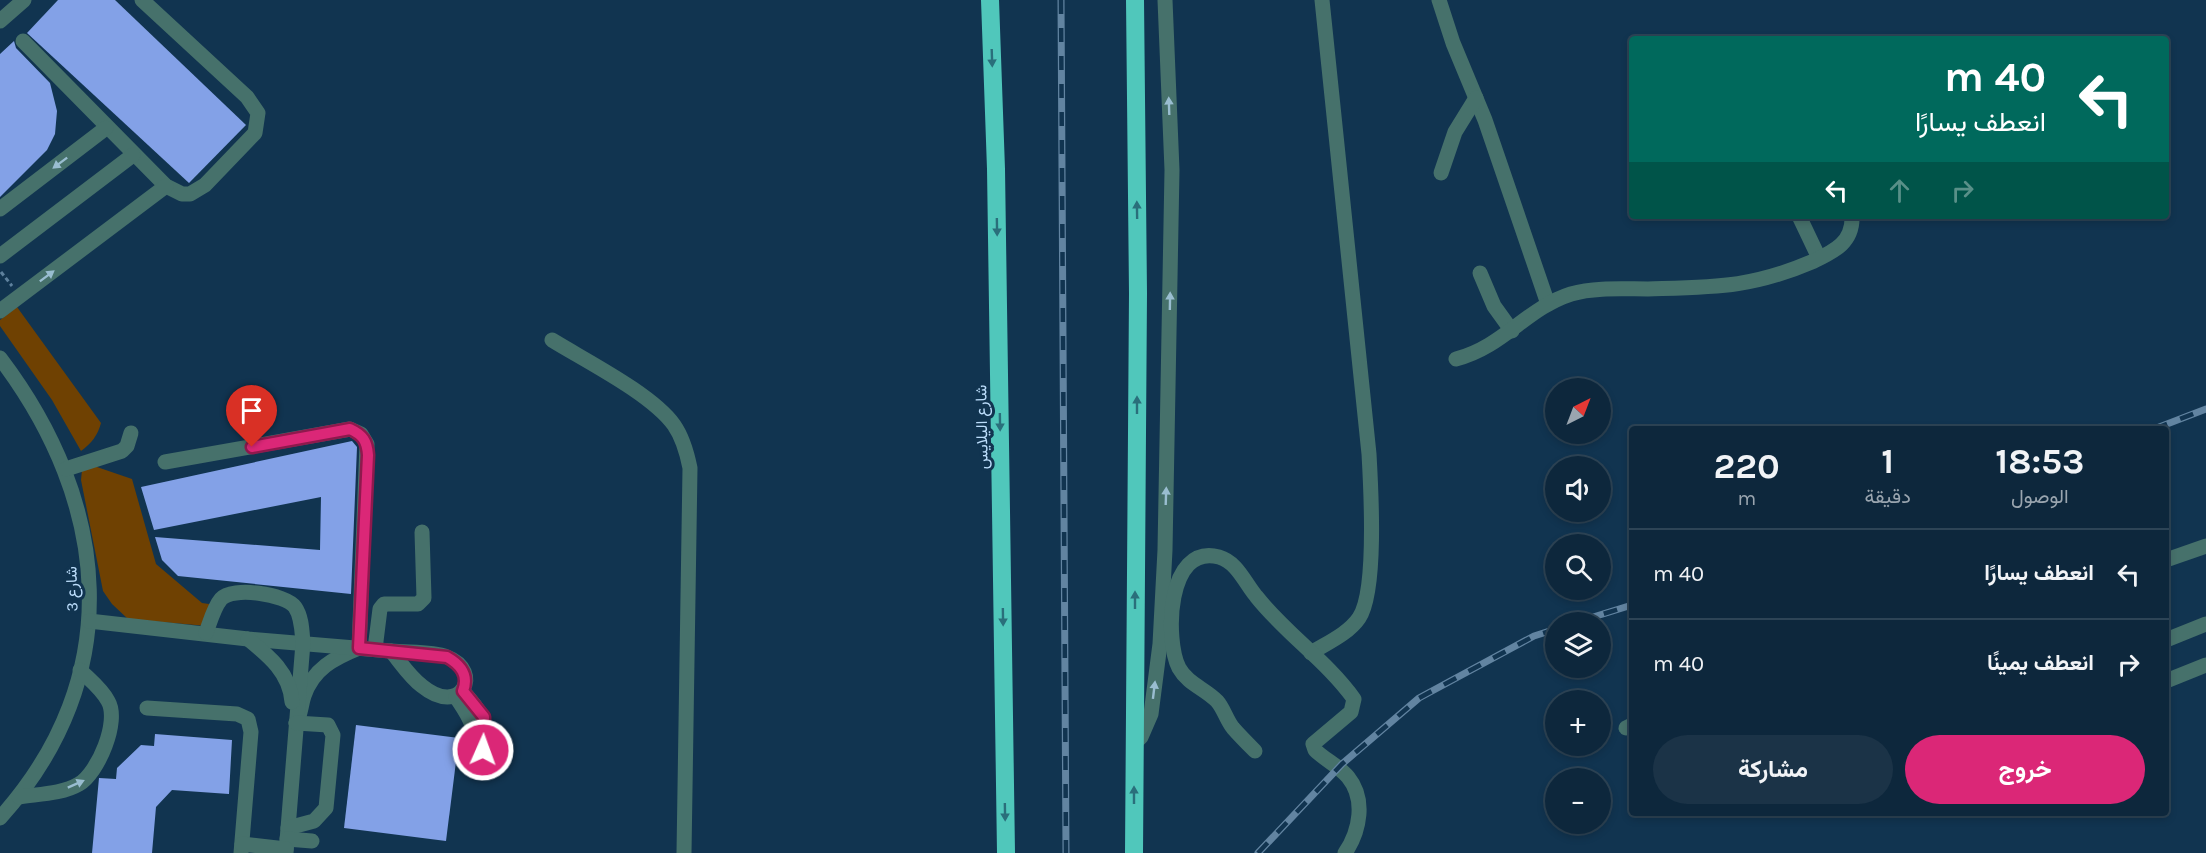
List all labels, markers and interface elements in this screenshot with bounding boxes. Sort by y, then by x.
one-way arrow [987,49,997,68]
text: 40 m [1944,52,2046,102]
icon: left [2067,60,2145,138]
one-way arrow [1165,96,1174,115]
text: انعطف يسارًا [1915,106,2046,138]
one-way arrow [52,157,68,169]
icon: left [1820,174,1853,207]
icon: ahead [1883,174,1916,207]
icon: right [1946,174,1979,207]
one-way arrow [1132,200,1142,219]
one-way arrow [992,218,1002,237]
one-way arrow [39,270,54,282]
one-way arrow [1165,291,1175,310]
north arrow [1545,378,1611,444]
map controls [1545,378,1611,834]
pin [226,385,277,447]
street label: شارع اليلايس [971,385,994,469]
icon: arrive [235,394,268,427]
one-way arrow [1132,395,1142,414]
one-way arrow [995,413,1005,432]
text: 1 [1881,440,1894,482]
text: 18:53 [1995,440,2084,482]
text: 220 [1714,445,1780,487]
button: sound [1545,456,1611,522]
text: دقيقة [1864,485,1911,508]
text: الوصول [2011,485,2069,508]
one-way arrow [1162,486,1171,505]
text: m [1737,487,1756,510]
button: search [1545,534,1611,600]
icon: left [2112,558,2145,591]
text: انعطف يسارًا [1984,560,2094,586]
text: 40 m [1653,561,1704,587]
street label: شارع 3 [62,566,83,612]
one-way arrow [1130,590,1140,609]
one-way arrow [998,608,1008,627]
button: layers [1545,612,1611,678]
icon: right [2112,648,2145,681]
text: انعطف يمينًا [1987,650,2094,676]
text: 40 m [1653,651,1704,677]
one-way arrow [1149,681,1158,700]
button: + [1545,690,1611,756]
position arrow [451,718,515,782]
button: مشاركة [1653,735,1893,804]
button: خروج [1905,735,2145,804]
button: − [1545,768,1611,834]
one-way arrow [68,780,85,789]
one-way arrow [1129,785,1139,804]
one-way arrow [1001,803,1010,822]

